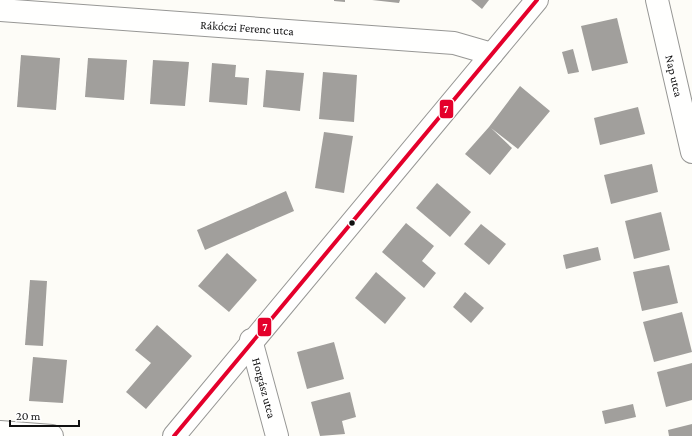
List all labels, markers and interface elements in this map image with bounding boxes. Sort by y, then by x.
street label: Rákóczi Ferenc utca [200,18,295,38]
street label: Nap utca [662,54,686,99]
line badge: 7 [439,99,454,119]
text: 7 [443,103,449,115]
unlabelled marker [347,218,357,228]
line badge: 7 [257,317,272,337]
text: 7 [262,321,268,333]
street label: Horgász utca [249,356,279,420]
scale bar [10,402,79,428]
text: 20 m [16,409,41,423]

